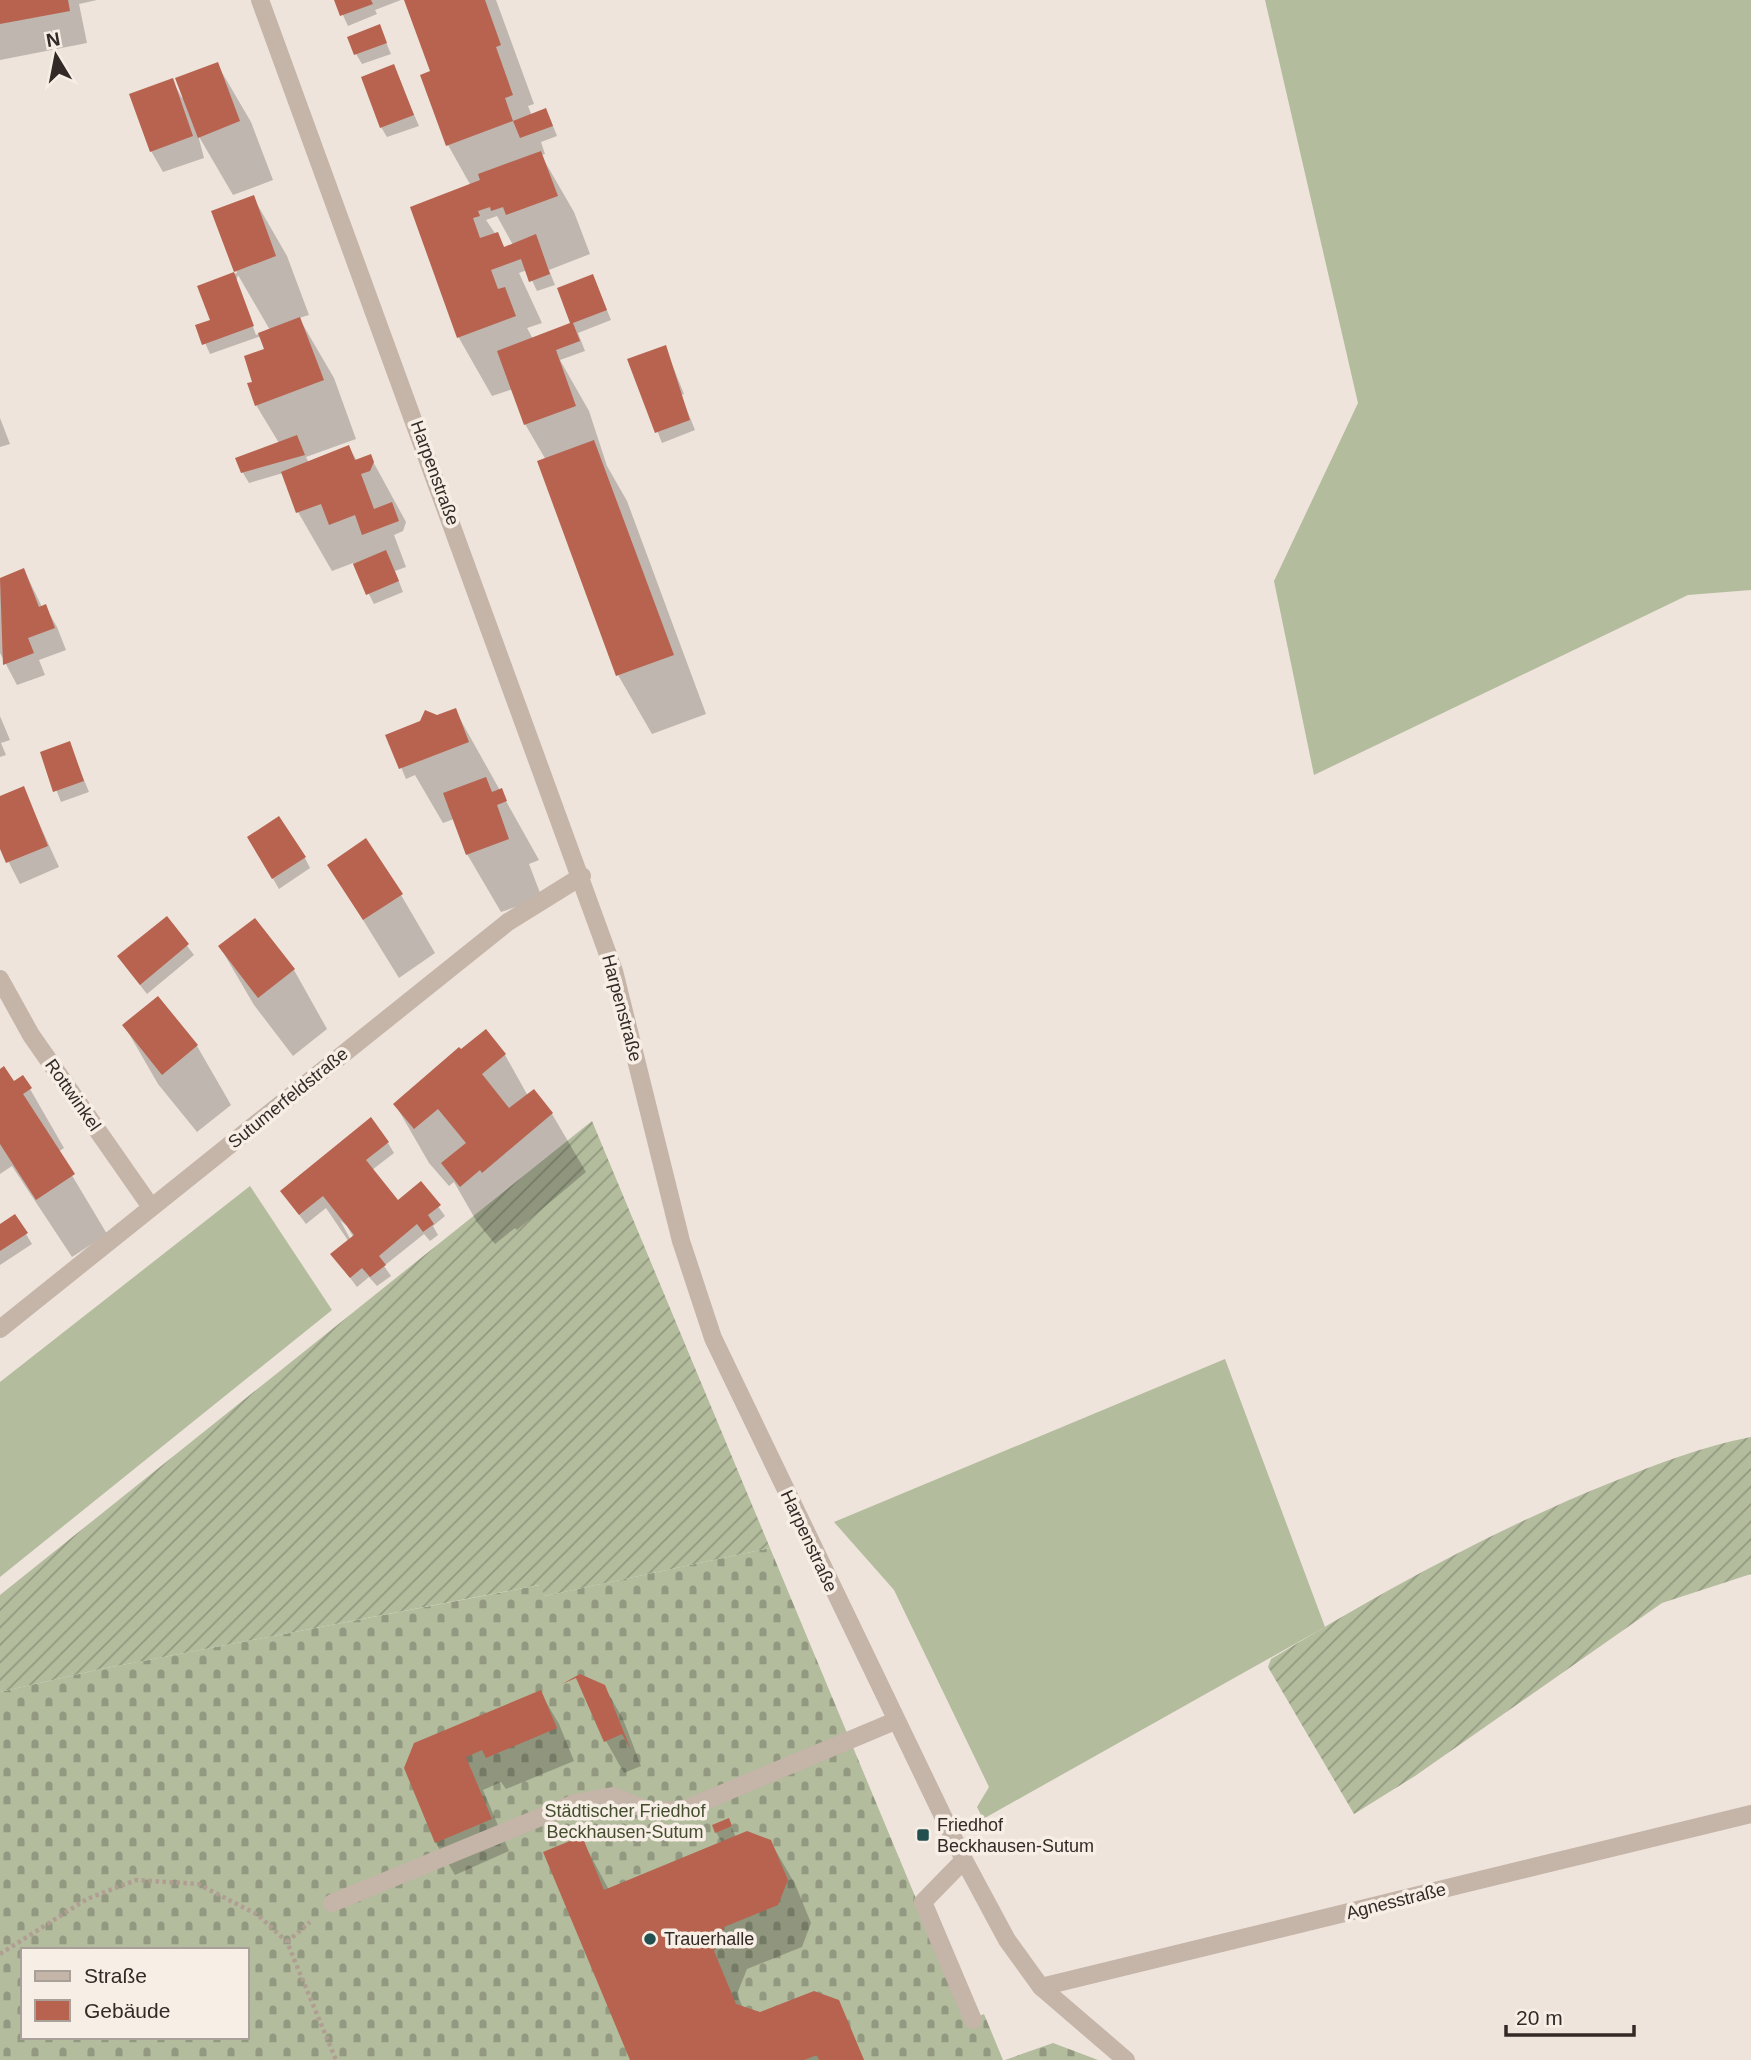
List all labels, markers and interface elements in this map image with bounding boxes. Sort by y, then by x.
north arrow [21,21,91,91]
text: N [45,28,62,51]
street label: Harpenstraße [407,418,463,528]
street label: Harpenstraße [598,952,646,1064]
street label: Sutumerfeldstraße [224,1044,352,1152]
street label: Rottwinkel [41,1055,105,1135]
street label: Harpenstraße [777,1487,841,1595]
park label: Städtischer Friedhof Beckhausen-Sutum [544,1801,707,1842]
place label: Friedhof Beckhausen-Sutum [937,1815,1094,1856]
marker: Friedhof Beckhausen-Sutum [915,1827,931,1843]
street label: Agnesstraße [1344,1879,1448,1923]
place label: Trauerhalle [664,1929,754,1949]
marker: Trauerhalle [642,1931,658,1947]
legend [21,1948,248,2039]
text: Straße [84,1964,147,1987]
scale bar [1506,1994,1634,2038]
text: Gebäude [84,1999,170,2022]
text: 20 m [1516,2006,1563,2029]

